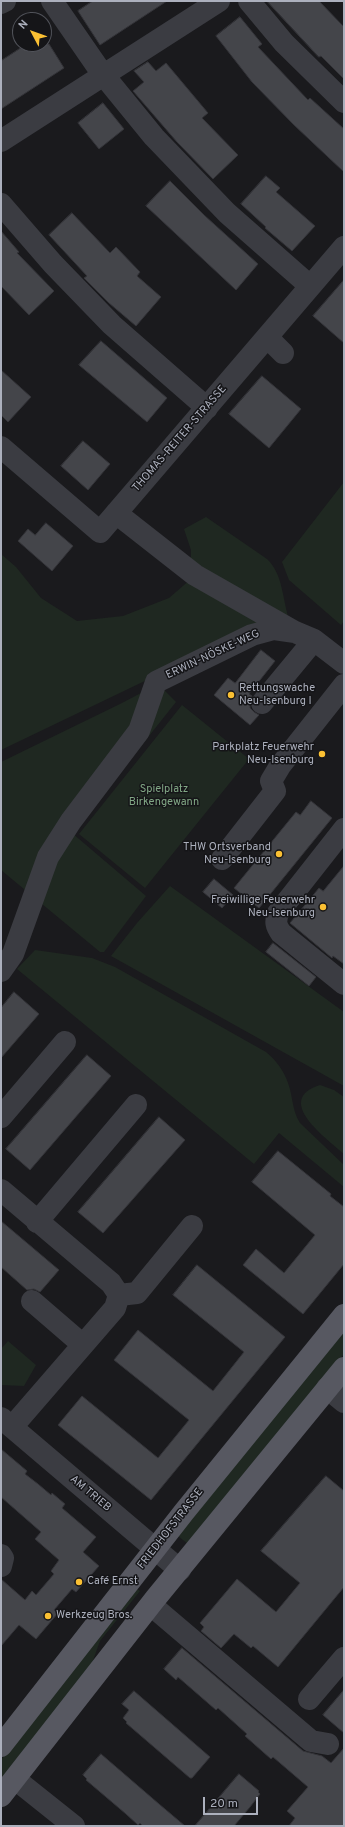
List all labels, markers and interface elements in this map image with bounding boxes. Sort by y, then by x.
north arrow [12,12,52,52]
text: N [16,17,32,32]
street label: THOMAS-REITER-STRASSE [130,383,230,495]
street label: ERWIN-NÖSKE-WEG [164,628,262,682]
place label: Rettungswache Neu-Isenburg I [239,682,315,708]
marker: Rettungswache Neu-Isenburg I [226,690,236,700]
place label: Parkplatz Feuerwehr Neu-Isenburg [212,741,314,767]
marker: Parkplatz Feuerwehr Neu-Isenburg [317,749,327,759]
park label: Spielplatz Birkengewann [129,783,199,809]
place label: THW Ortsverband Neu-Isenburg [183,841,271,867]
marker: THW Ortsverband Neu-Isenburg [274,849,284,859]
place label: Freiwillige Feuerwehr Neu-Isenburg [211,894,315,920]
marker: Freiwillige Feuerwehr Neu-Isenburg [318,902,328,912]
street label: AM TRIEB [67,1473,113,1515]
street label: FRIEDHOFSTRASSE [135,1486,207,1572]
place label: Café Ernst [87,1575,138,1589]
marker: Café Ernst [74,1577,84,1587]
place label: Werkzeug Bros. [56,1609,132,1623]
marker: Werkzeug Bros. [43,1611,53,1621]
scale bar [205,1789,260,1815]
text: 20 m [210,1796,238,1812]

